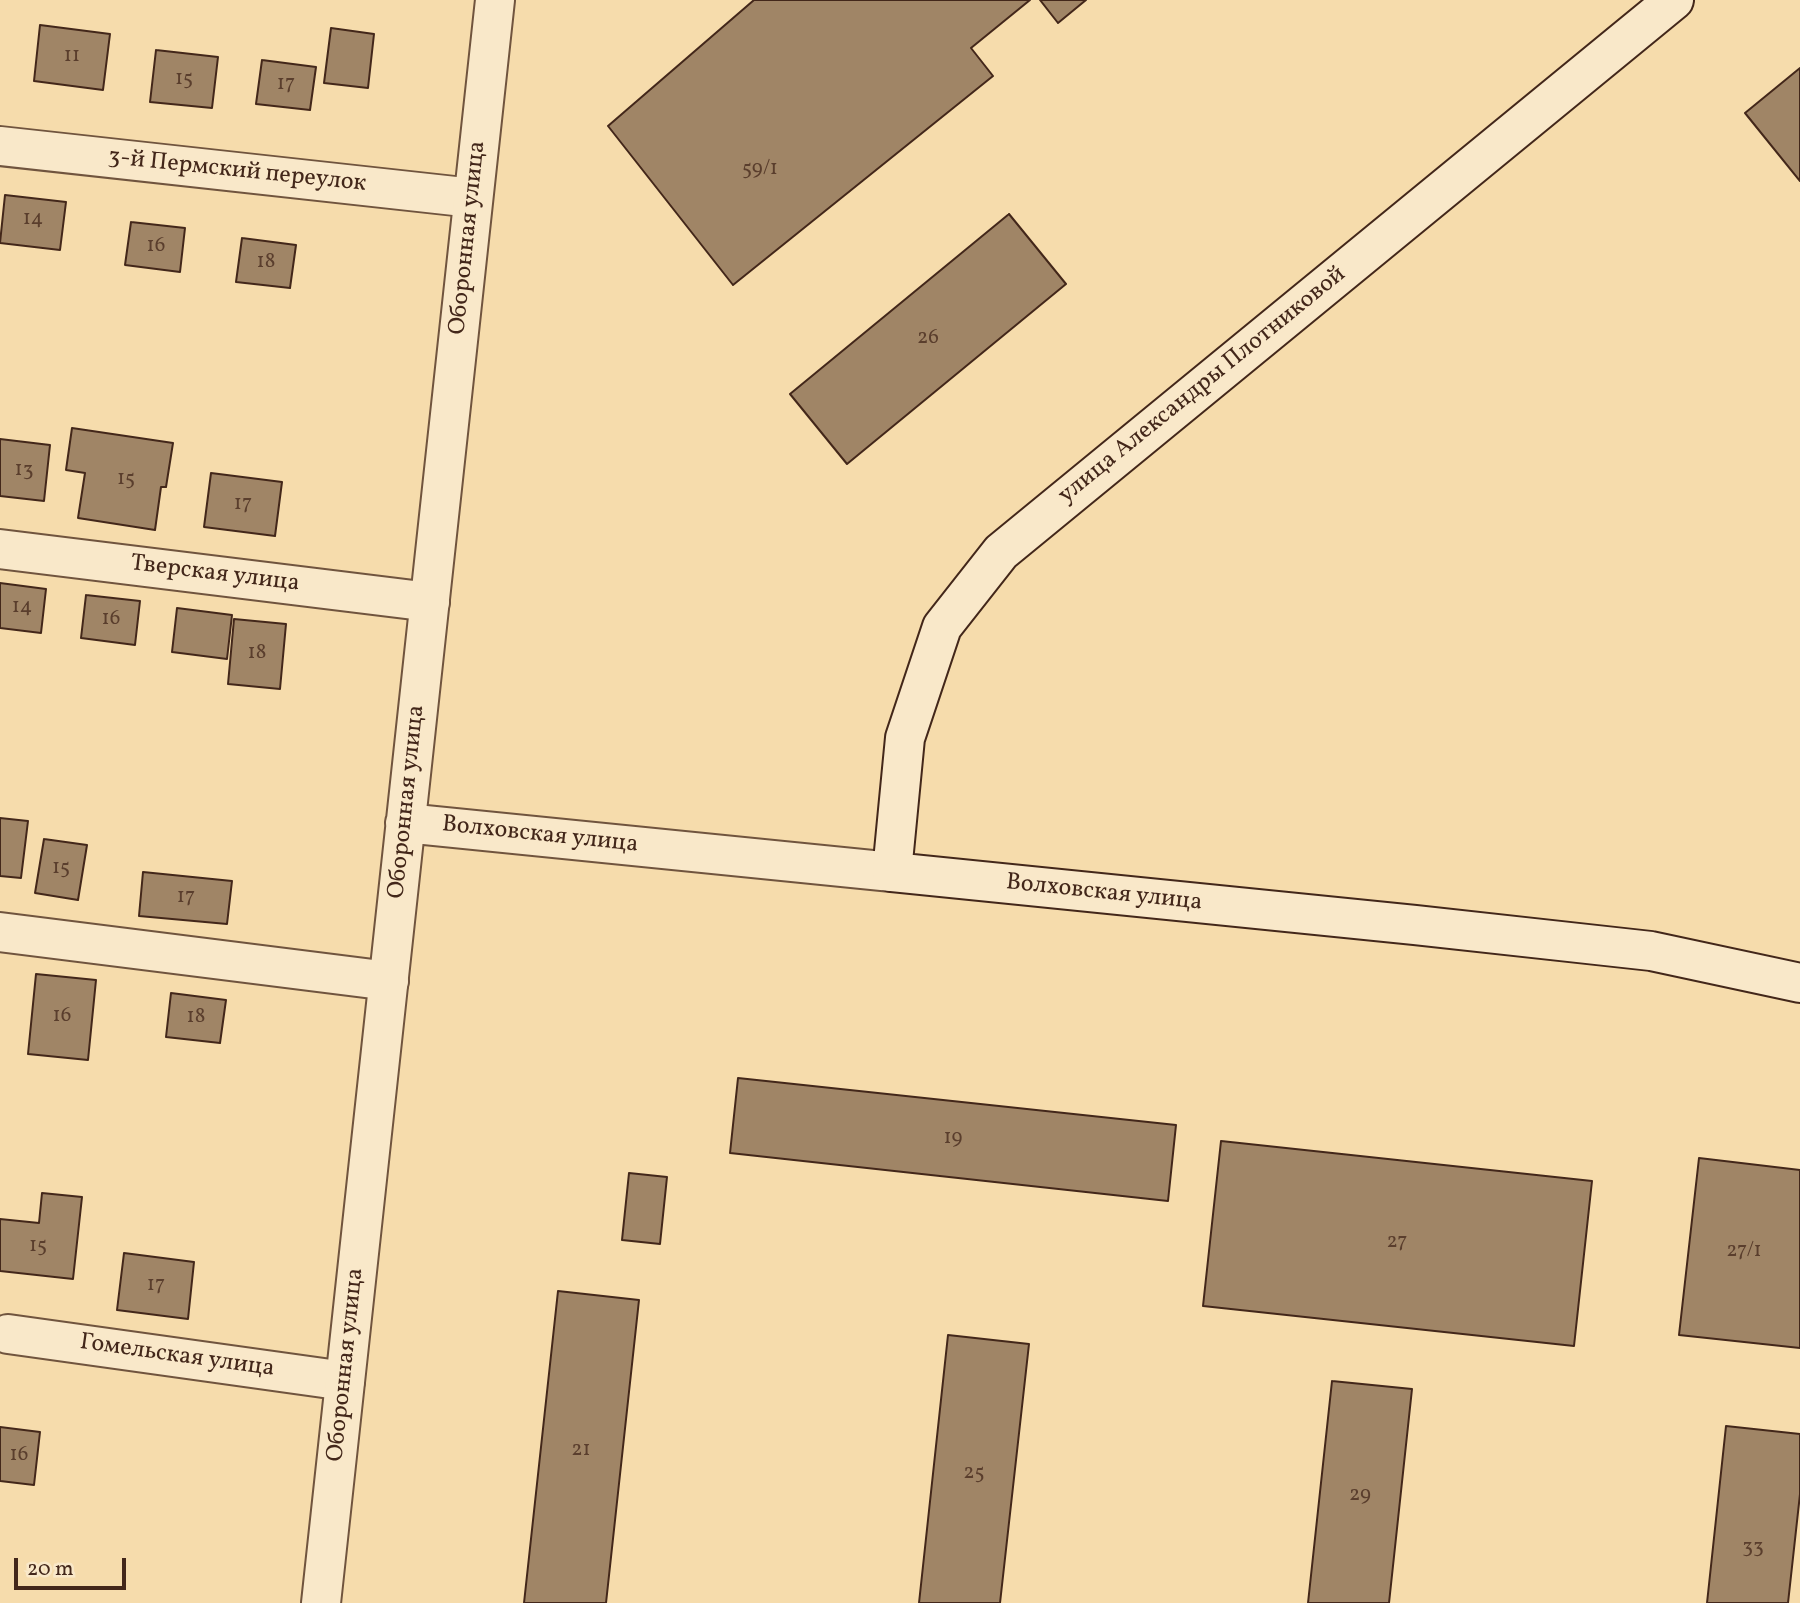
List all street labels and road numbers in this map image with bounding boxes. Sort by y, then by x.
street label: Оборонная улица [444,140,494,336]
street label: 3-й Пермский переулок [106,144,368,200]
street label: улица Александры Плотниковой [1054,261,1352,511]
street label: Тверская улица [129,550,301,600]
street label: Оборонная улица [383,704,433,900]
street label: Волховская улица [440,811,640,861]
street label: Волховская улица [1004,869,1204,919]
street label: Оборонная улица [322,1267,372,1463]
street label: Гомельская улица [78,1329,276,1385]

